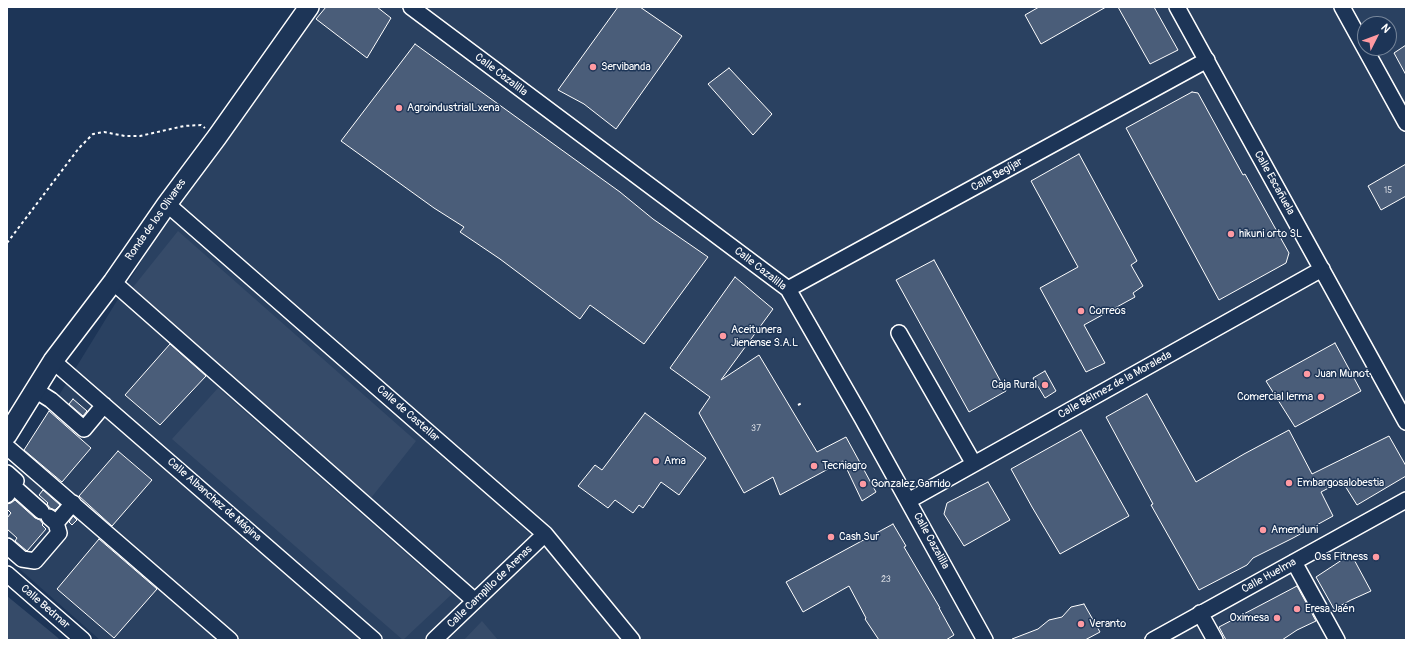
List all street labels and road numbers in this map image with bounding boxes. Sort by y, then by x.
street label: Calle Cazalilla [472,51,530,99]
street label: Calle Escañuela [1251,149,1297,217]
street label: Calle Begíjar [969,155,1025,195]
street label: Ronda de los Olivares [123,177,189,263]
street label: Calle Cazalilla [731,245,789,293]
street label: Calle Bélmez de la Moraleda [1056,348,1174,422]
street label: Calle de Castellar [374,383,442,445]
street label: Calle Albanchez de Mágina [164,455,264,545]
street label: Calle Cazalilla [910,510,952,572]
street label: Calle Campillo de Arenas [445,543,535,631]
street label: Calle Huelma [1239,556,1299,596]
street label: Calle Bedmar [18,582,72,632]

